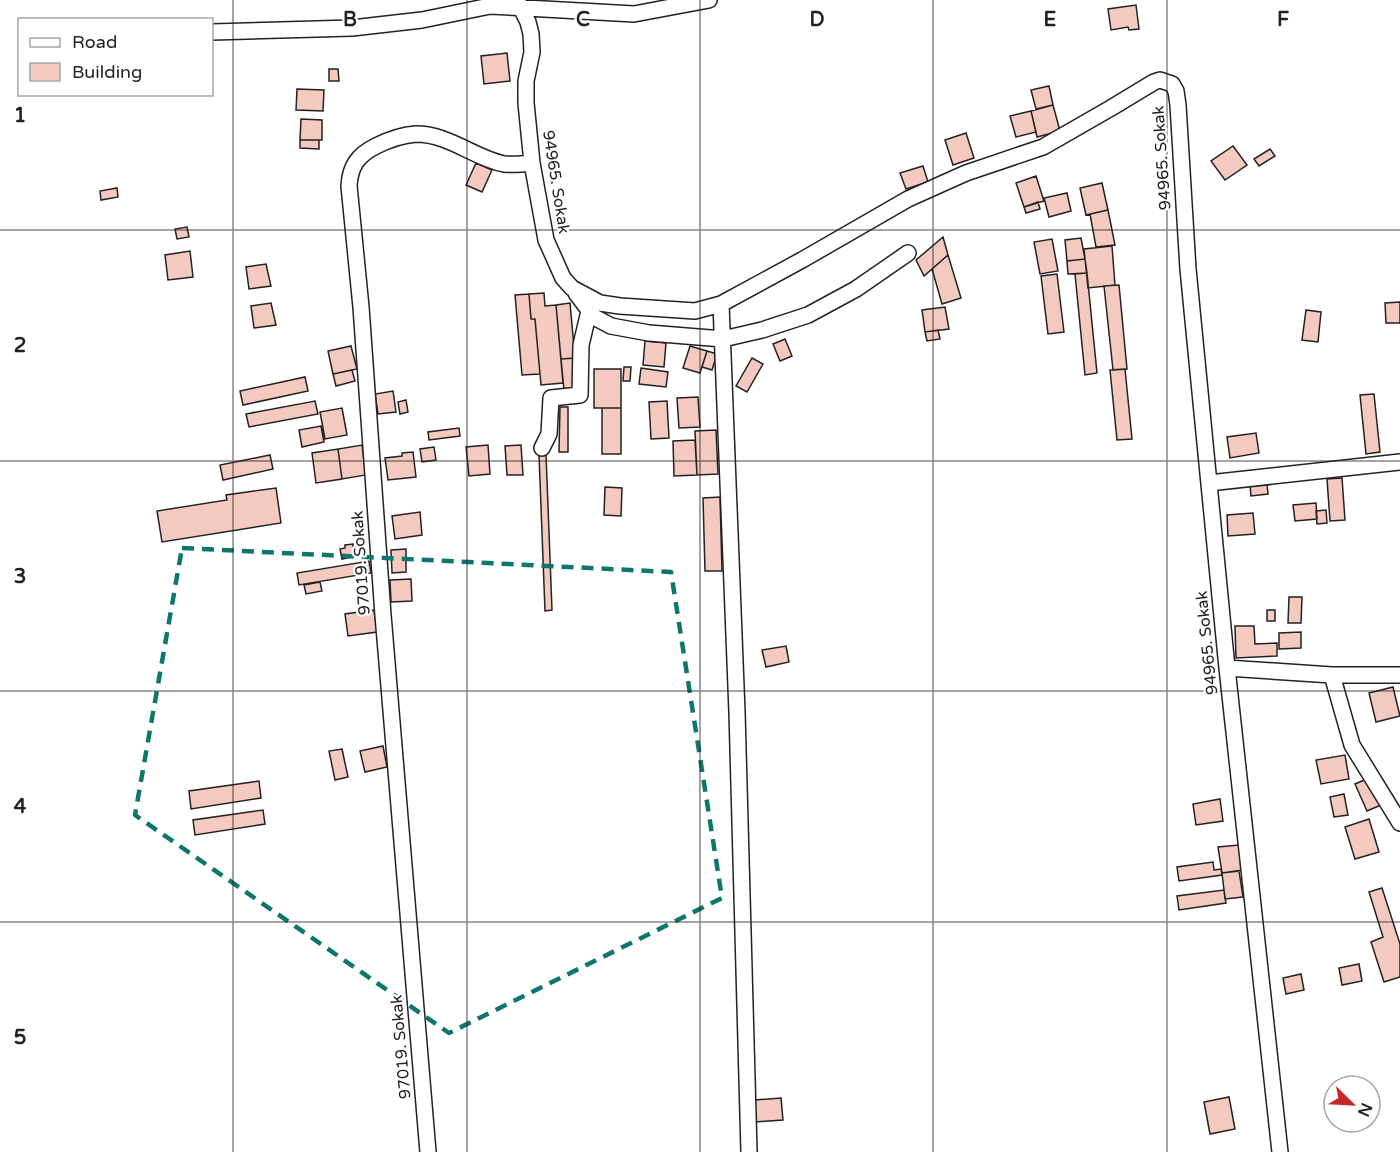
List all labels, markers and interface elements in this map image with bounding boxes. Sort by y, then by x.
text: B [343,8,357,32]
text: C [576,8,590,32]
text: D [809,8,825,32]
text: E [1044,8,1057,32]
text: F [1277,8,1289,32]
legend [18,18,213,96]
text: Road [72,31,117,53]
text: Building [72,61,142,83]
text: 1 [14,104,26,128]
street label: 94965. Sokak [1148,105,1176,211]
street label: 94965. Sokak [538,129,574,235]
text: 2 [14,334,26,358]
street label: 97019. Sokak [347,510,375,616]
text: 3 [14,565,26,589]
street label: 94965. Sokak [1192,590,1222,696]
text: 4 [14,795,27,819]
street label: 97019. Sokak [386,994,416,1100]
text: 5 [14,1026,26,1050]
north arrow [1322,1074,1382,1134]
text: N [1353,1100,1377,1120]

